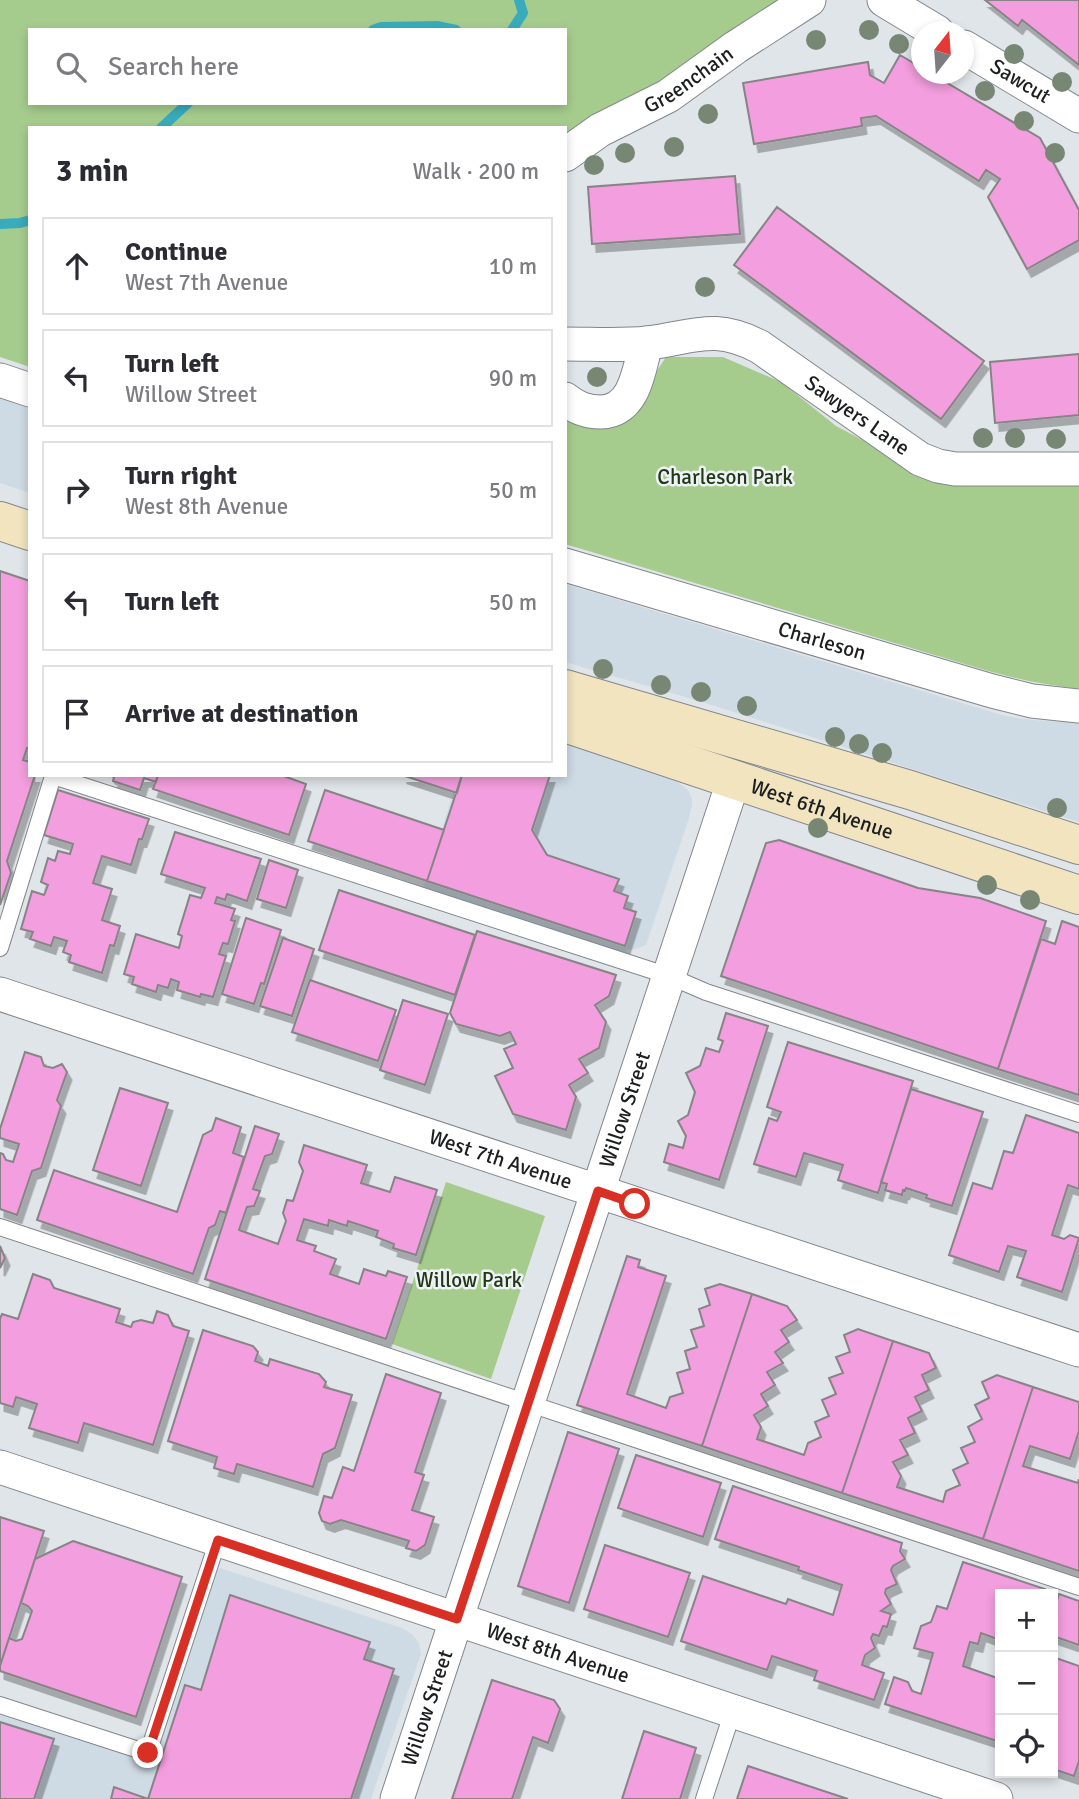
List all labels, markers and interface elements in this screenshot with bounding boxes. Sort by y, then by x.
north arrow [911,21,974,84]
search box [28,28,567,105]
street label: Greenchain [640,40,738,119]
icon: search [52,48,90,86]
text: Search here [108,51,239,83]
street label: Sawcut [986,53,1055,109]
text: 3 min [56,153,128,190]
text: Walk · 200 m [413,157,539,186]
text: Continue [125,236,227,268]
icon: ahead [58,247,96,285]
text: 10 m [489,252,537,281]
text: West 7th Avenue [125,268,288,297]
text: Turn left [125,348,219,380]
icon: left [58,359,96,397]
text: 90 m [489,364,537,393]
street label: Sawyers Lane [800,369,915,461]
text: Willow Street [125,380,257,409]
text: Turn right [125,460,237,492]
park label: Charleson Park [657,464,793,490]
icon: right [58,471,96,509]
text: 50 m [489,476,537,505]
text: West 8th Avenue [125,492,288,521]
icon: left [58,583,96,621]
text: Turn left [125,586,219,618]
text: 50 m [489,588,537,617]
street label: Charleson [775,616,869,666]
icon: arrive [58,695,96,733]
text: Arrive at destination [125,698,358,730]
street label: West 6th Avenue [747,773,897,845]
street label: Willow Street [593,1048,656,1171]
street label: West 7th Avenue [426,1123,575,1195]
route start [619,1188,650,1219]
park label: Willow Park [416,1267,523,1293]
map controls [995,1589,1058,1778]
button: + [995,1589,1058,1652]
street label: West 8th Avenue [483,1617,633,1689]
street label: Willow Street [396,1646,458,1769]
button: − [995,1652,1058,1715]
button: locate [995,1715,1058,1778]
route end [132,1737,163,1768]

